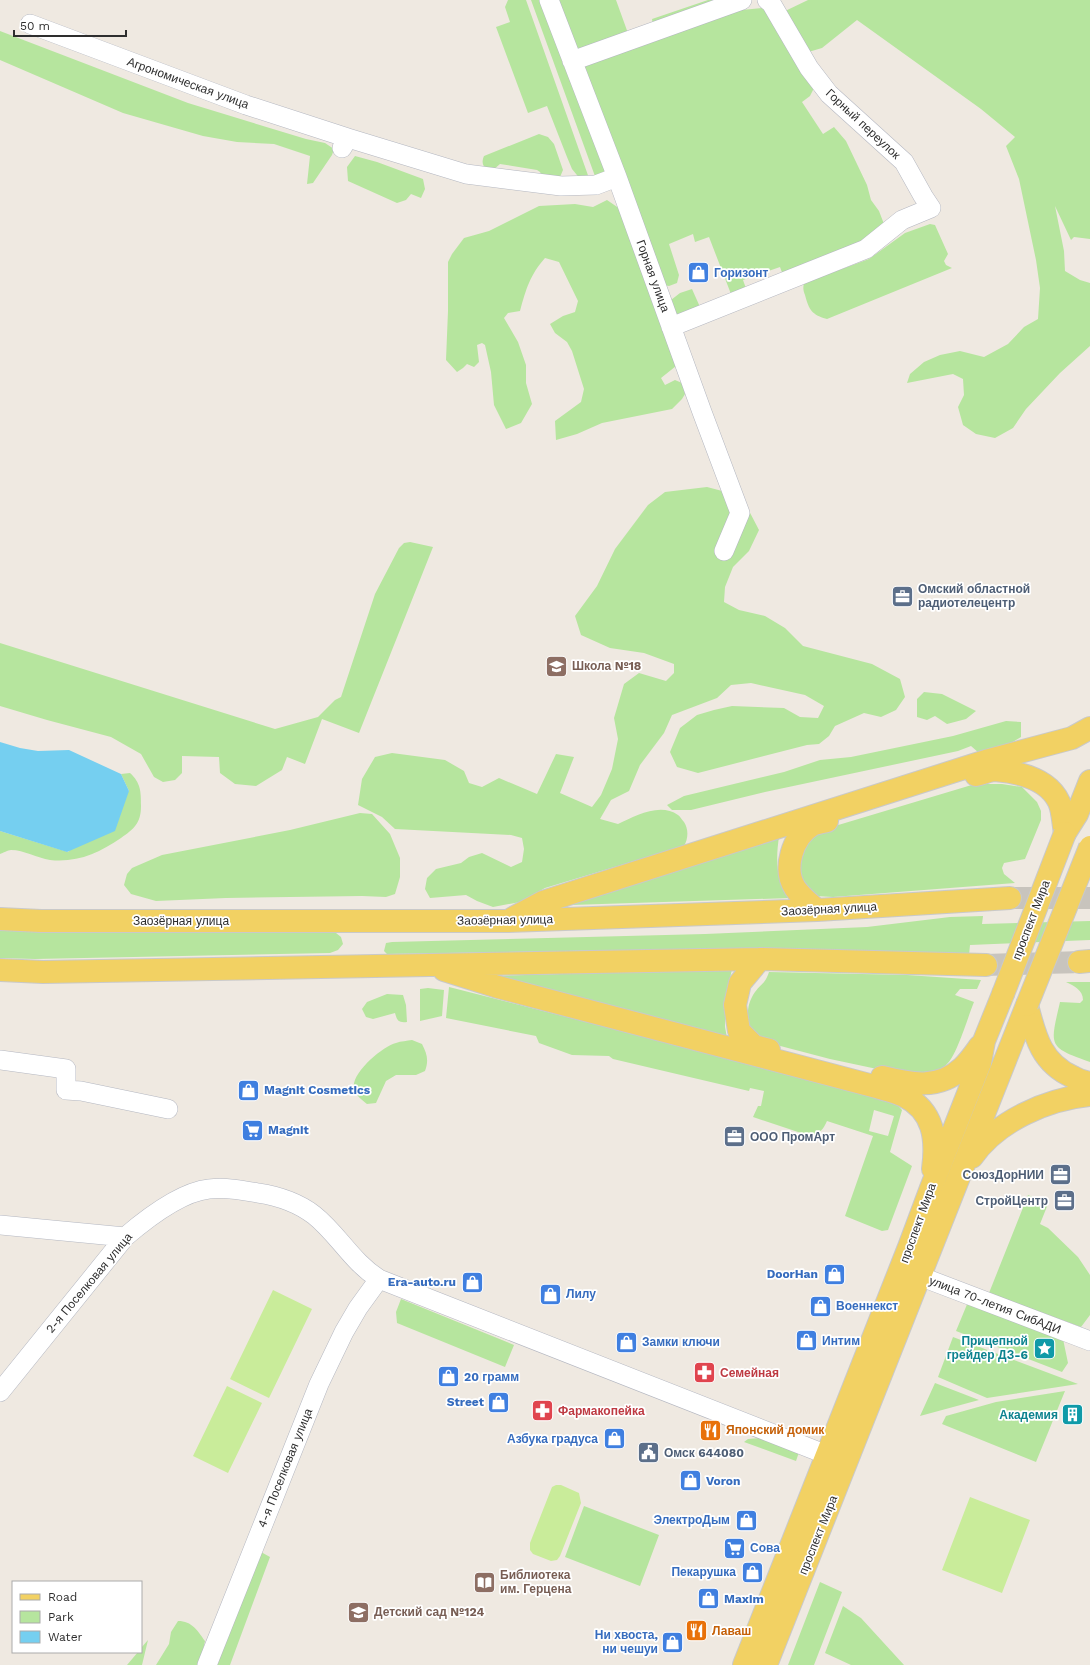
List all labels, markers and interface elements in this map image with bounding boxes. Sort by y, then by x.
scale bar [14,12,126,38]
text: 50 m [20,19,50,33]
street label: Агрономическая улица [125,54,251,112]
street label: Горный переулок [823,86,904,162]
street label: Горная улица [633,238,673,314]
shop icon: Горизонт [685,260,711,286]
place label: Горизонт [714,266,768,280]
place label: Омский областной радиотелецентр [918,582,1030,610]
office icon: Омский областной радиотелецентр [890,583,916,609]
school or university icon: Школа №18 [544,653,570,679]
place label: Школа №18 [572,659,641,673]
street label: проспект Мира [1009,878,1053,962]
street label: Заозёрная улица [781,899,878,919]
street label: Заозёрная улица [457,912,554,928]
street label: Заозёрная улица [133,914,229,928]
shop icon: Magnit Cosmetics [236,1077,262,1103]
place label: Magnit Cosmetics [264,1083,371,1097]
supermarket icon: Magnit [240,1117,266,1143]
place label: Magnit [268,1123,310,1137]
office icon: ООО ПромАрт [722,1124,748,1150]
place label: ООО ПромАрт [750,1130,835,1144]
office icon: СоюзДорНИИ [1047,1162,1073,1188]
place label: СоюзДорНИИ [963,1168,1044,1182]
street label: проспект Мира [897,1181,939,1265]
office icon: СтройЦентр [1051,1188,1077,1214]
place label: СтройЦентр [975,1194,1048,1208]
street label: 2-я Поселковая улица [43,1230,135,1336]
shop icon: DoorHan [821,1261,847,1287]
place label: DoorHan [767,1267,818,1281]
shop icon: Era-auto.ru [459,1269,485,1295]
street label: улица 70-летия СибАДИ [927,1273,1063,1337]
place label: Era-auto.ru [388,1275,456,1289]
shop icon: Лилу [537,1281,563,1307]
place label: Лилу [566,1287,596,1301]
shop icon: Военнекст [808,1293,834,1319]
place label: Военнекст [836,1299,898,1313]
shop icon: Интим [794,1328,820,1354]
shop icon: Замки ключи [614,1329,640,1355]
place label: Интим [822,1334,860,1348]
place label: Прицепной грейдер ДЗ-6 [947,1334,1028,1362]
place label: Замки ключи [642,1335,720,1349]
place icon: Прицепной грейдер ДЗ-6 [1031,1335,1057,1361]
pharmacy icon: Семейная [692,1360,718,1386]
shop icon: 20 грамм [436,1364,462,1390]
place label: Семейная [720,1366,779,1380]
place label: 20 грамм [464,1370,519,1384]
shop icon: Street [486,1389,512,1415]
place label: Street [447,1395,485,1409]
pharmacy icon: Фармакопейка [530,1398,556,1424]
building icon: Академия [1060,1402,1086,1428]
place label: Фармакопейка [558,1404,645,1418]
street label: 4-я Поселковая улица [255,1406,315,1530]
place label: Академия [999,1408,1058,1422]
restaurant icon: Японский домик [697,1417,723,1443]
place label: Японский домик [726,1423,825,1437]
shop icon: Азбука градуса [601,1426,627,1452]
place label: Азбука градуса [507,1432,598,1446]
public building icon: Омск 644080 [636,1440,662,1466]
place label: Омск 644080 [664,1446,744,1460]
shop icon: Voron [677,1468,703,1494]
place label: Voron [706,1474,740,1488]
street label: проспект Мира [796,1493,840,1577]
shop icon: ЭлектроДым [733,1507,759,1533]
place label: ЭлектроДым [653,1513,730,1527]
supermarket icon: Сова [722,1535,748,1561]
place label: Сова [750,1541,780,1555]
shop icon: Пекарушка [739,1559,765,1585]
place label: Пекарушка [671,1565,736,1579]
place label: Библиотека им. Герцена [500,1568,572,1596]
library icon: Библиотека им. Герцена [472,1569,498,1595]
legend [12,1581,142,1653]
shop icon: Maxim [695,1586,721,1612]
text: Road [48,1590,77,1604]
place label: Maxim [724,1592,764,1606]
school or university icon: Детский сад №124 [346,1599,372,1625]
place label: Детский сад №124 [374,1605,484,1619]
text: Park [48,1610,74,1624]
restaurant icon: Лаваш [683,1618,709,1644]
place label: Лаваш [712,1624,751,1638]
place label: Ни хвоста, ни чешуи [595,1628,658,1656]
shop icon: Ни хвоста, ни чешуи [660,1629,686,1655]
text: Water [48,1630,83,1644]

